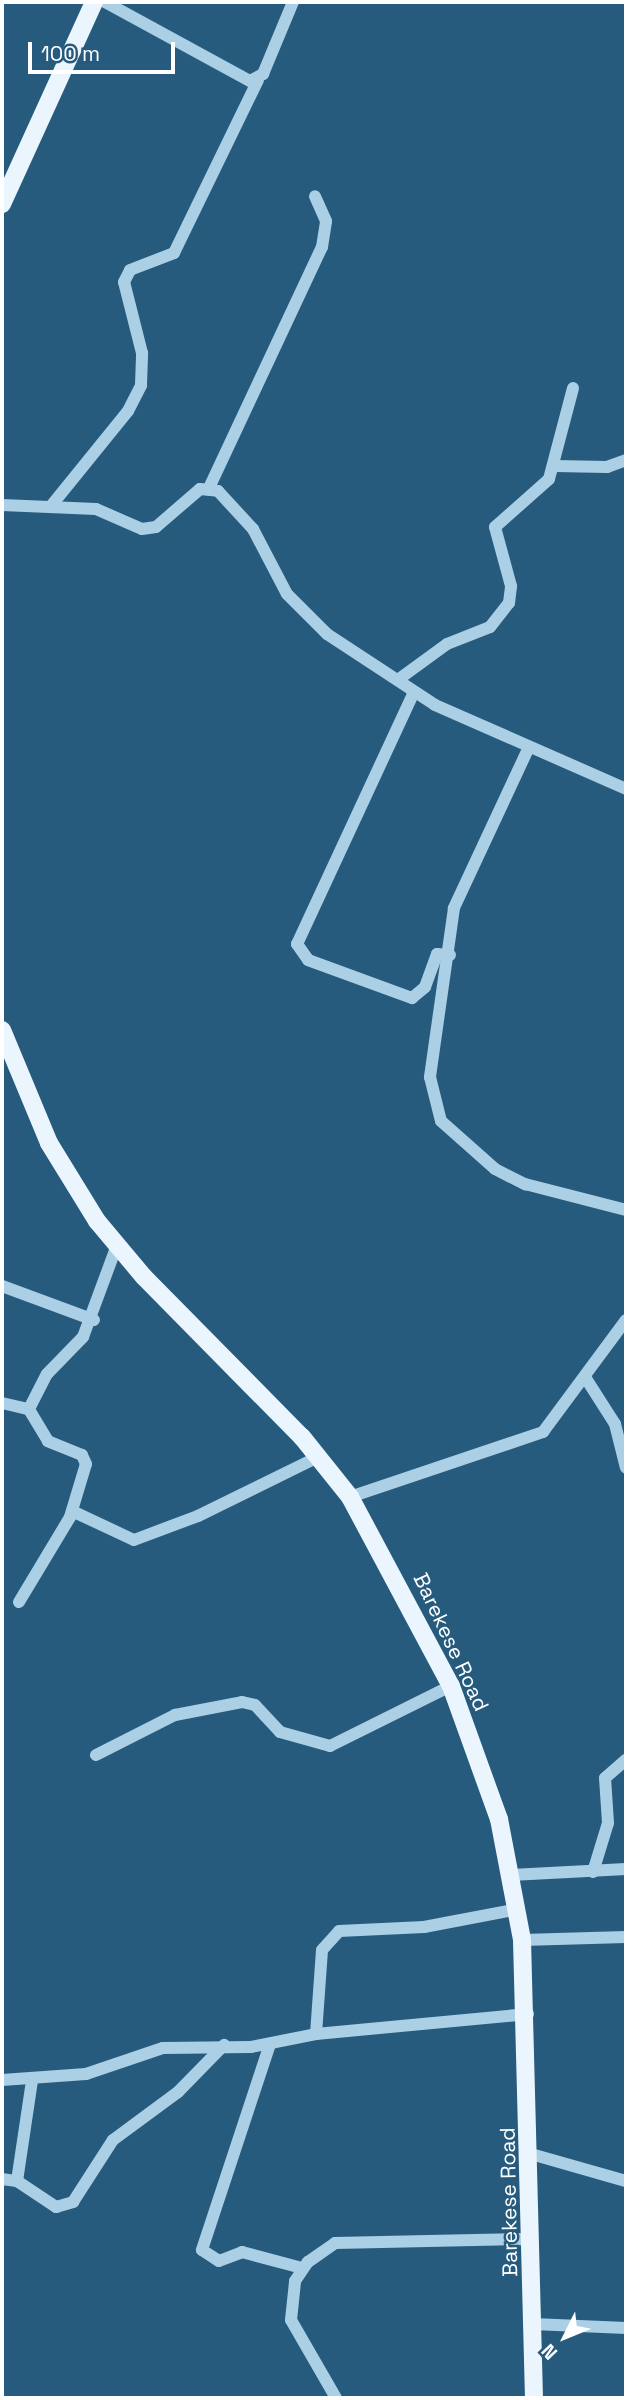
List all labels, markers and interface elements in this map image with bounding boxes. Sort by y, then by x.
scale bar [32,28,178,72]
text: 100 m [41,40,100,67]
street label: Barekese Road [408,1569,494,1715]
street label: Barekese Road [495,2127,523,2277]
north arrow [530,2302,600,2372]
text: N [536,2338,563,2365]

